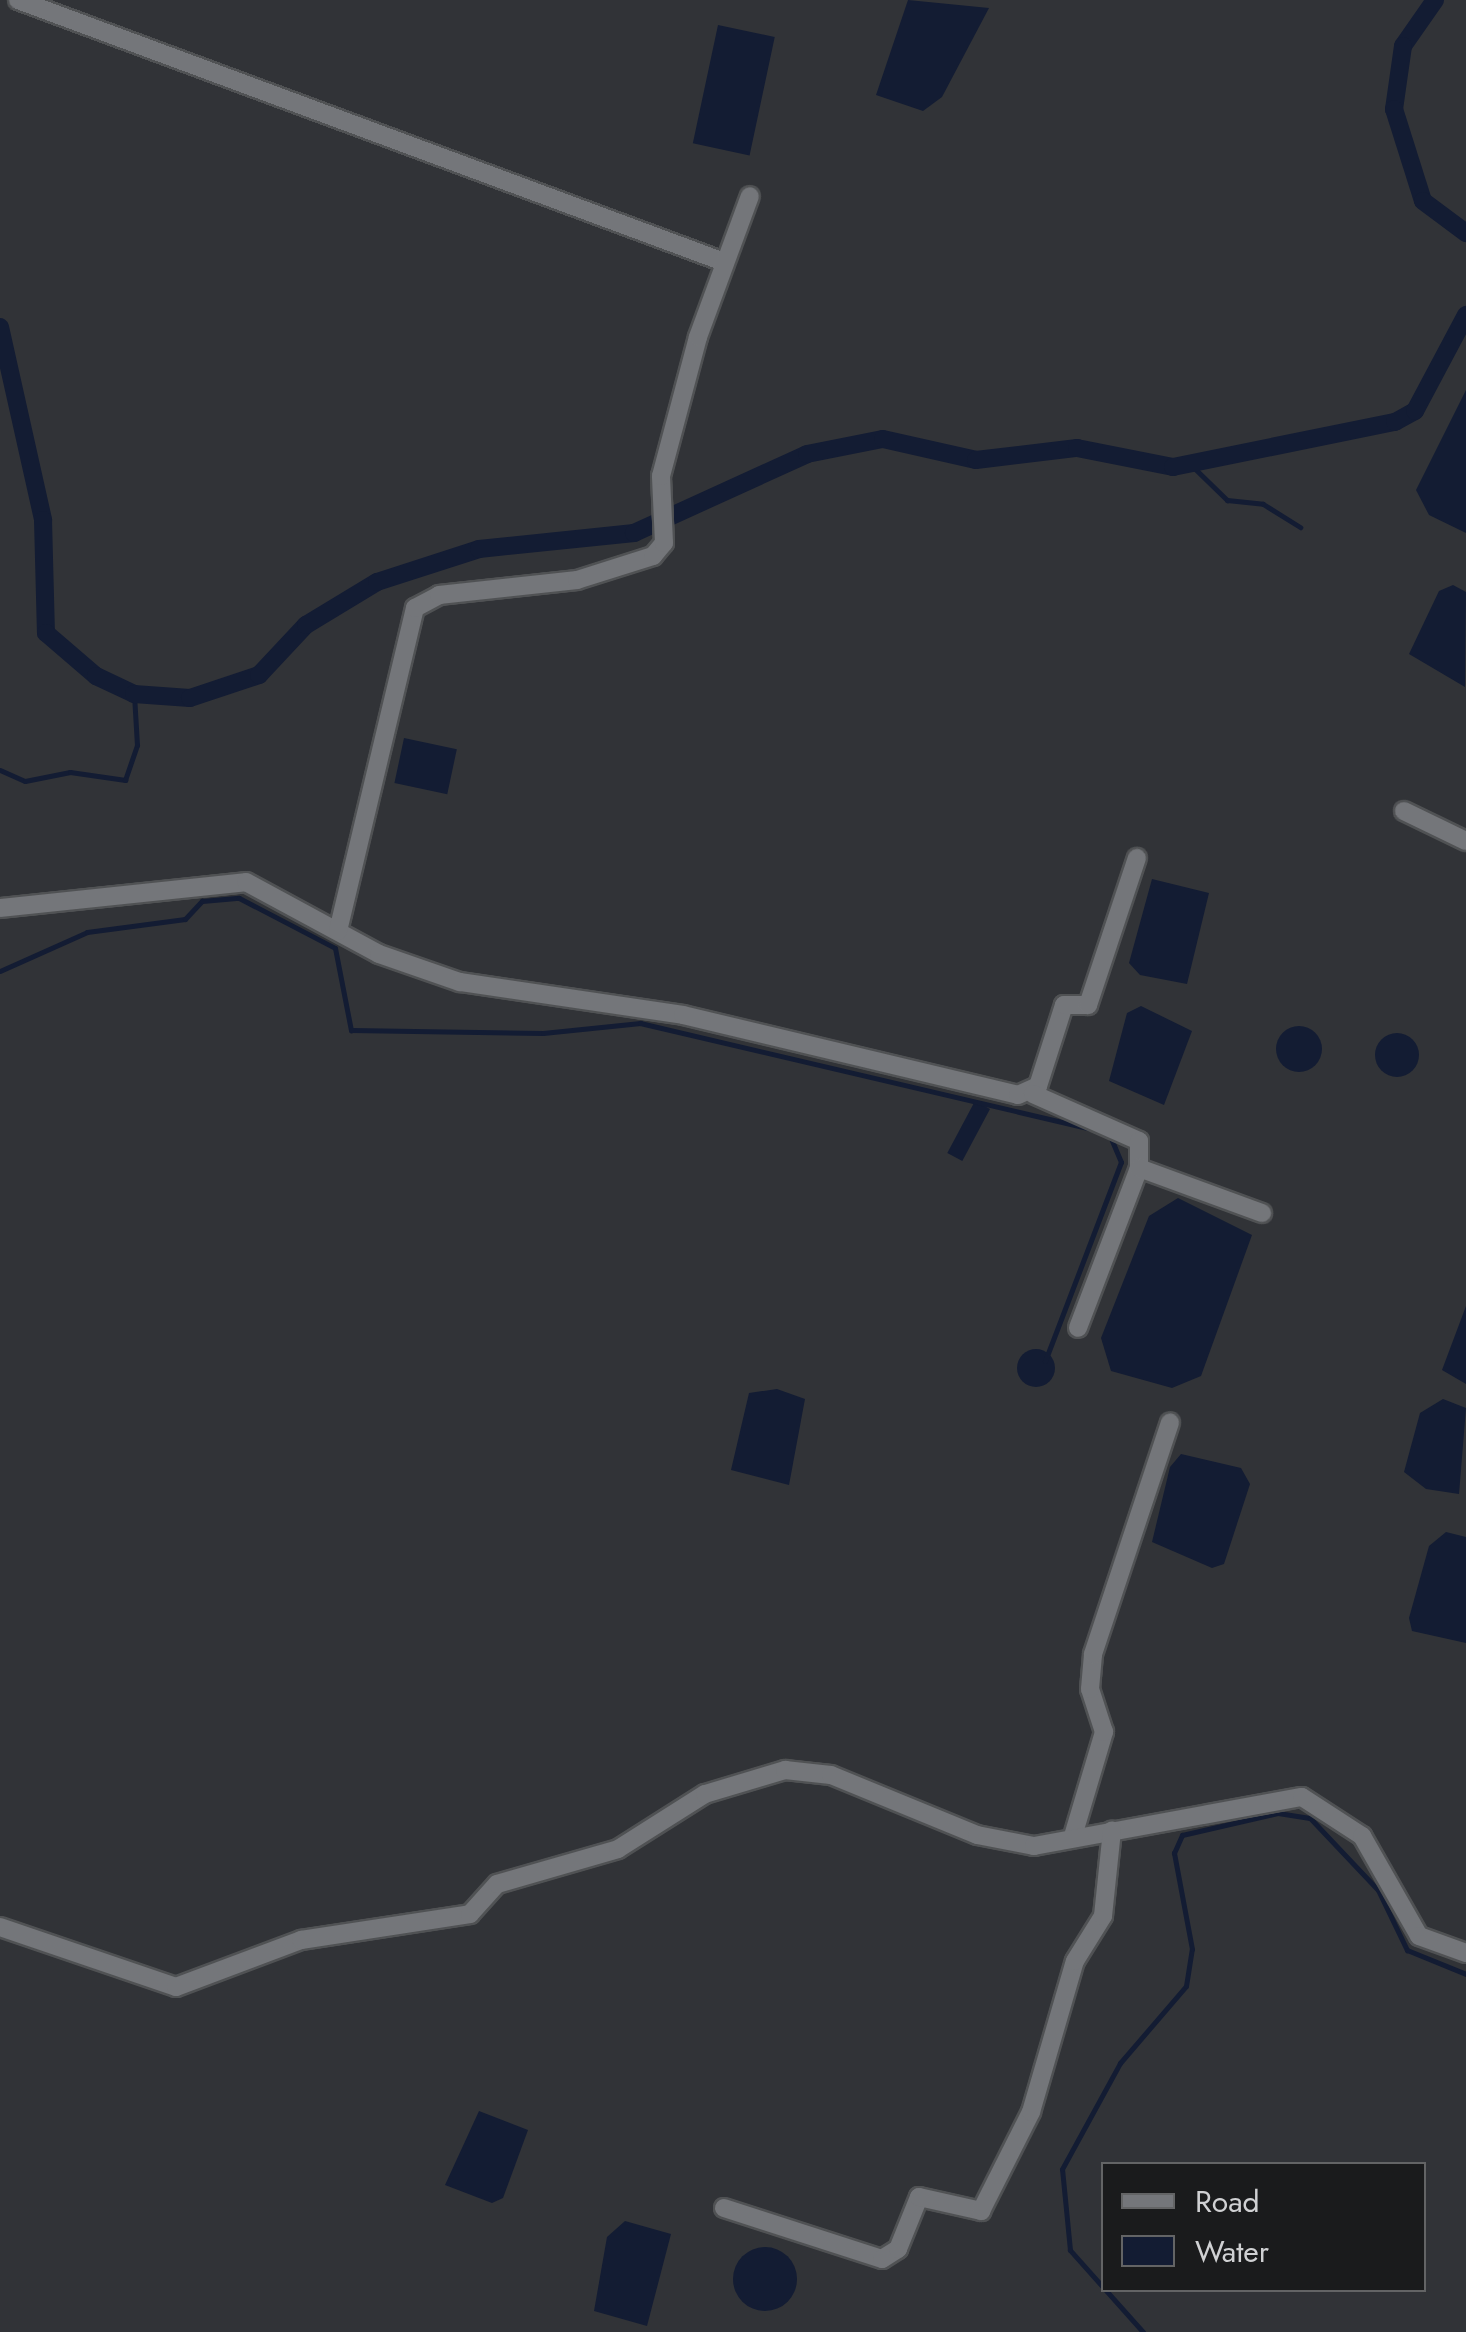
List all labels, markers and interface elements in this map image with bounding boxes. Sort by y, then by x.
legend [1101,2162,1426,2292]
text: Road [1195,2180,1260,2223]
text: Water [1195,2230,1269,2273]

